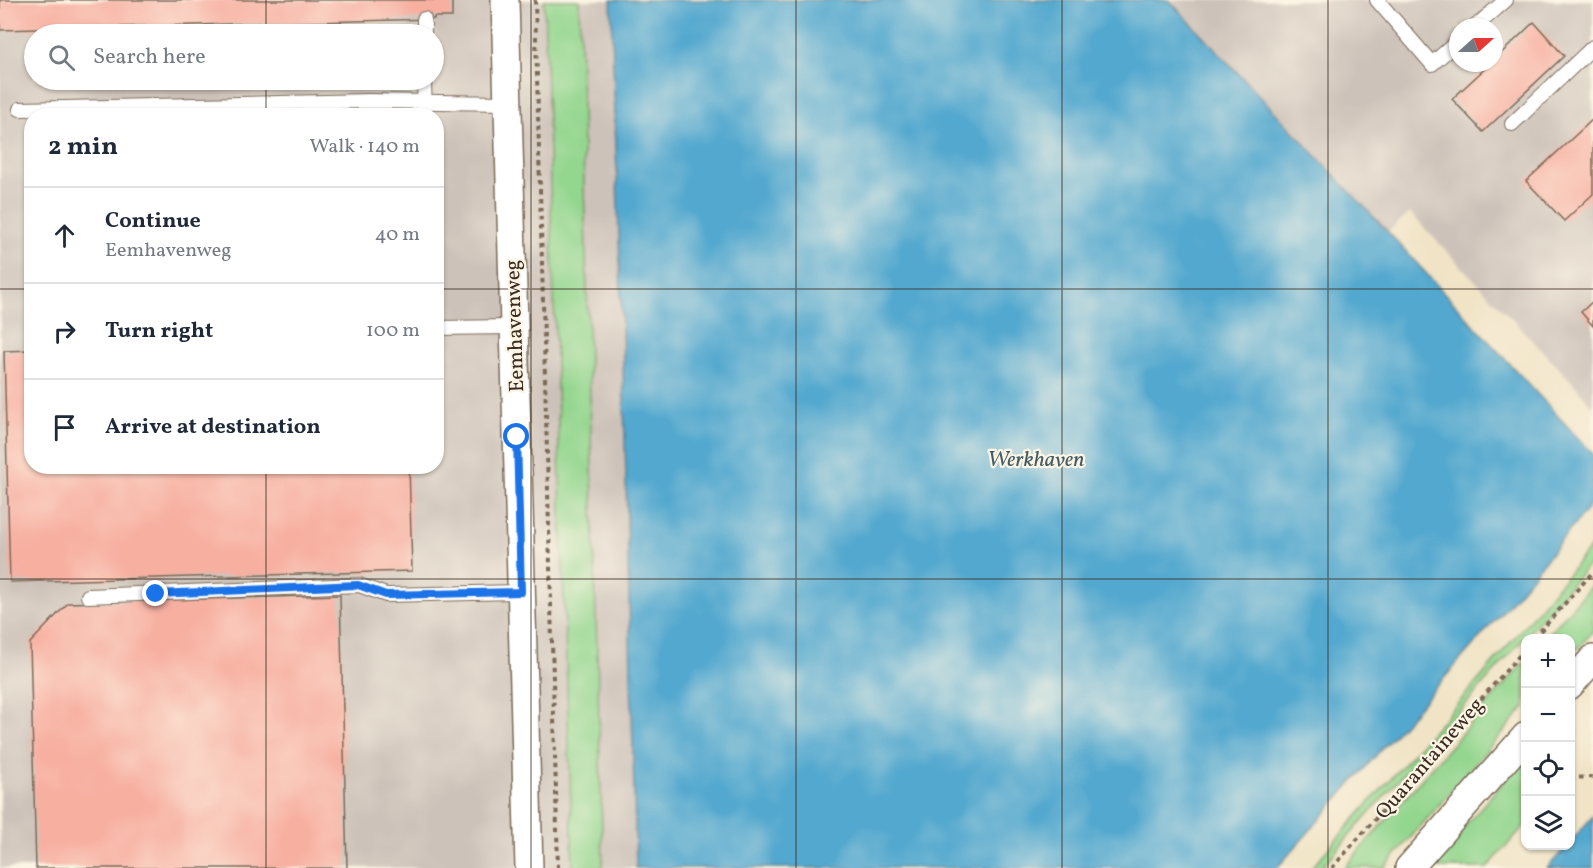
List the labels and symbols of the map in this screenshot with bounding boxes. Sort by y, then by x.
north arrow [1449,18,1503,72]
street label: Eemhavenweg [499,259,532,393]
route start [503,423,529,449]
water label: Werkhaven [988,445,1085,476]
route end [142,580,168,606]
street label: Quarantaineweg [1369,692,1491,826]

